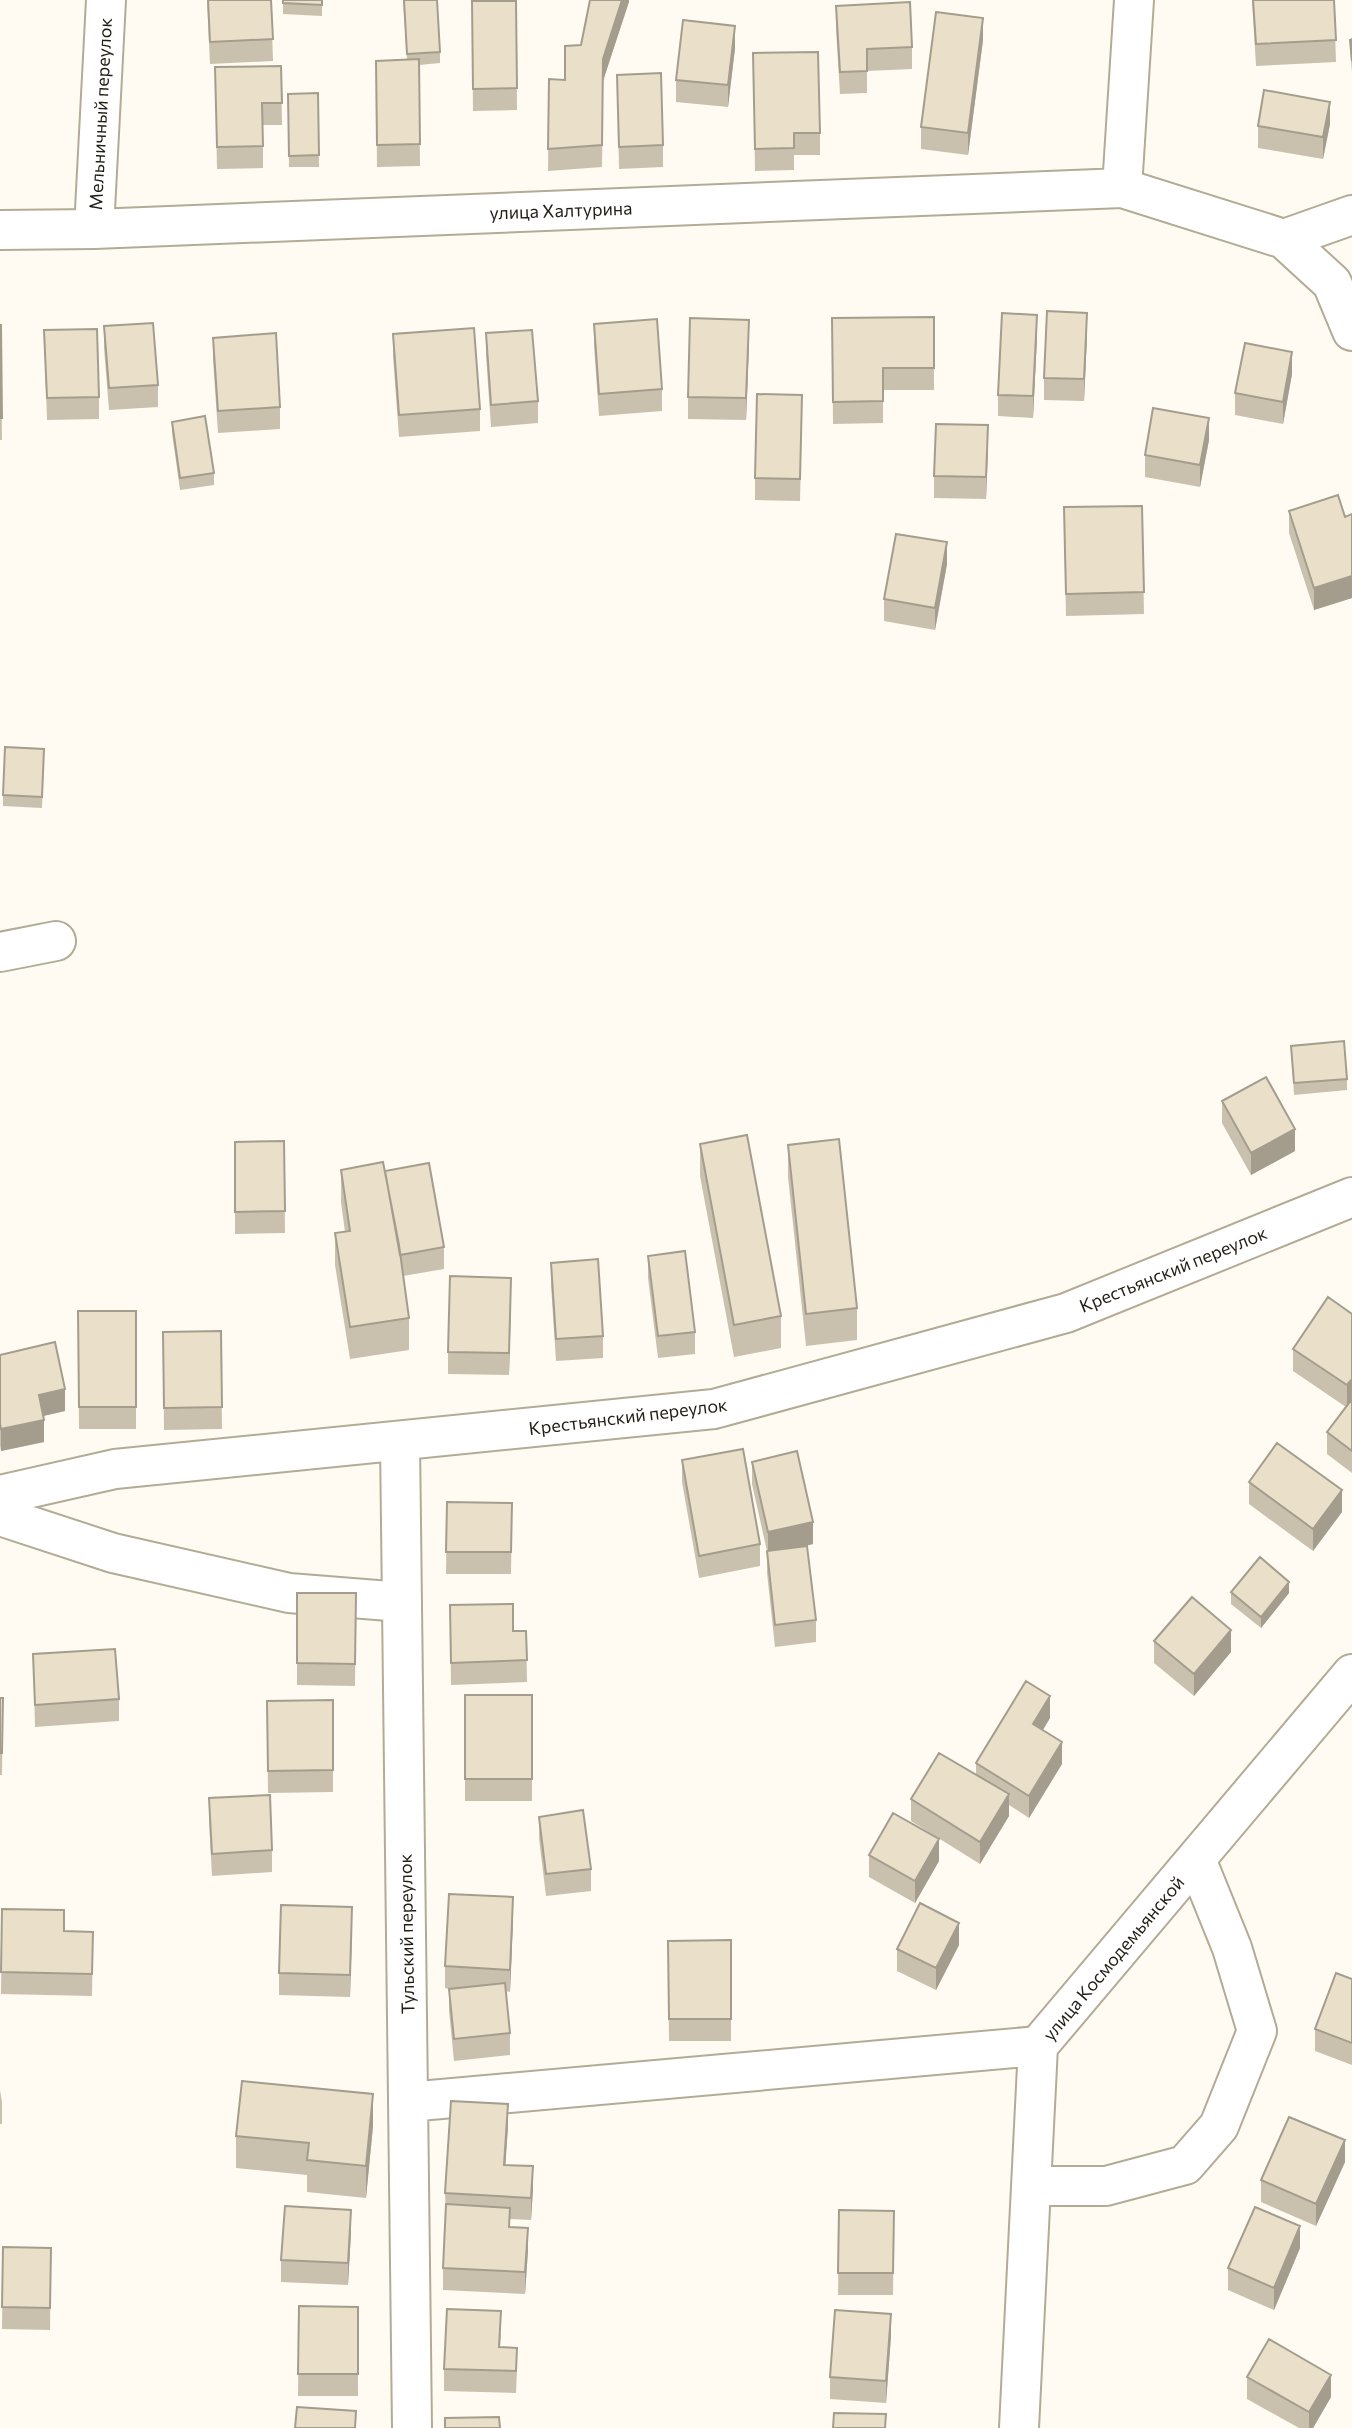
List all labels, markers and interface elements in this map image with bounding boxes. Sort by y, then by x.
street label: Мельничный переулок [84,17,116,211]
street label: улица Халтурина [489,197,633,223]
street label: Крестьянский переулок [1076,1221,1270,1317]
street label: Крестьянский переулок [527,1393,729,1439]
street label: Тульский переулок [394,1853,418,2014]
street label: улица Космодемьянской [1038,1871,1188,2045]

